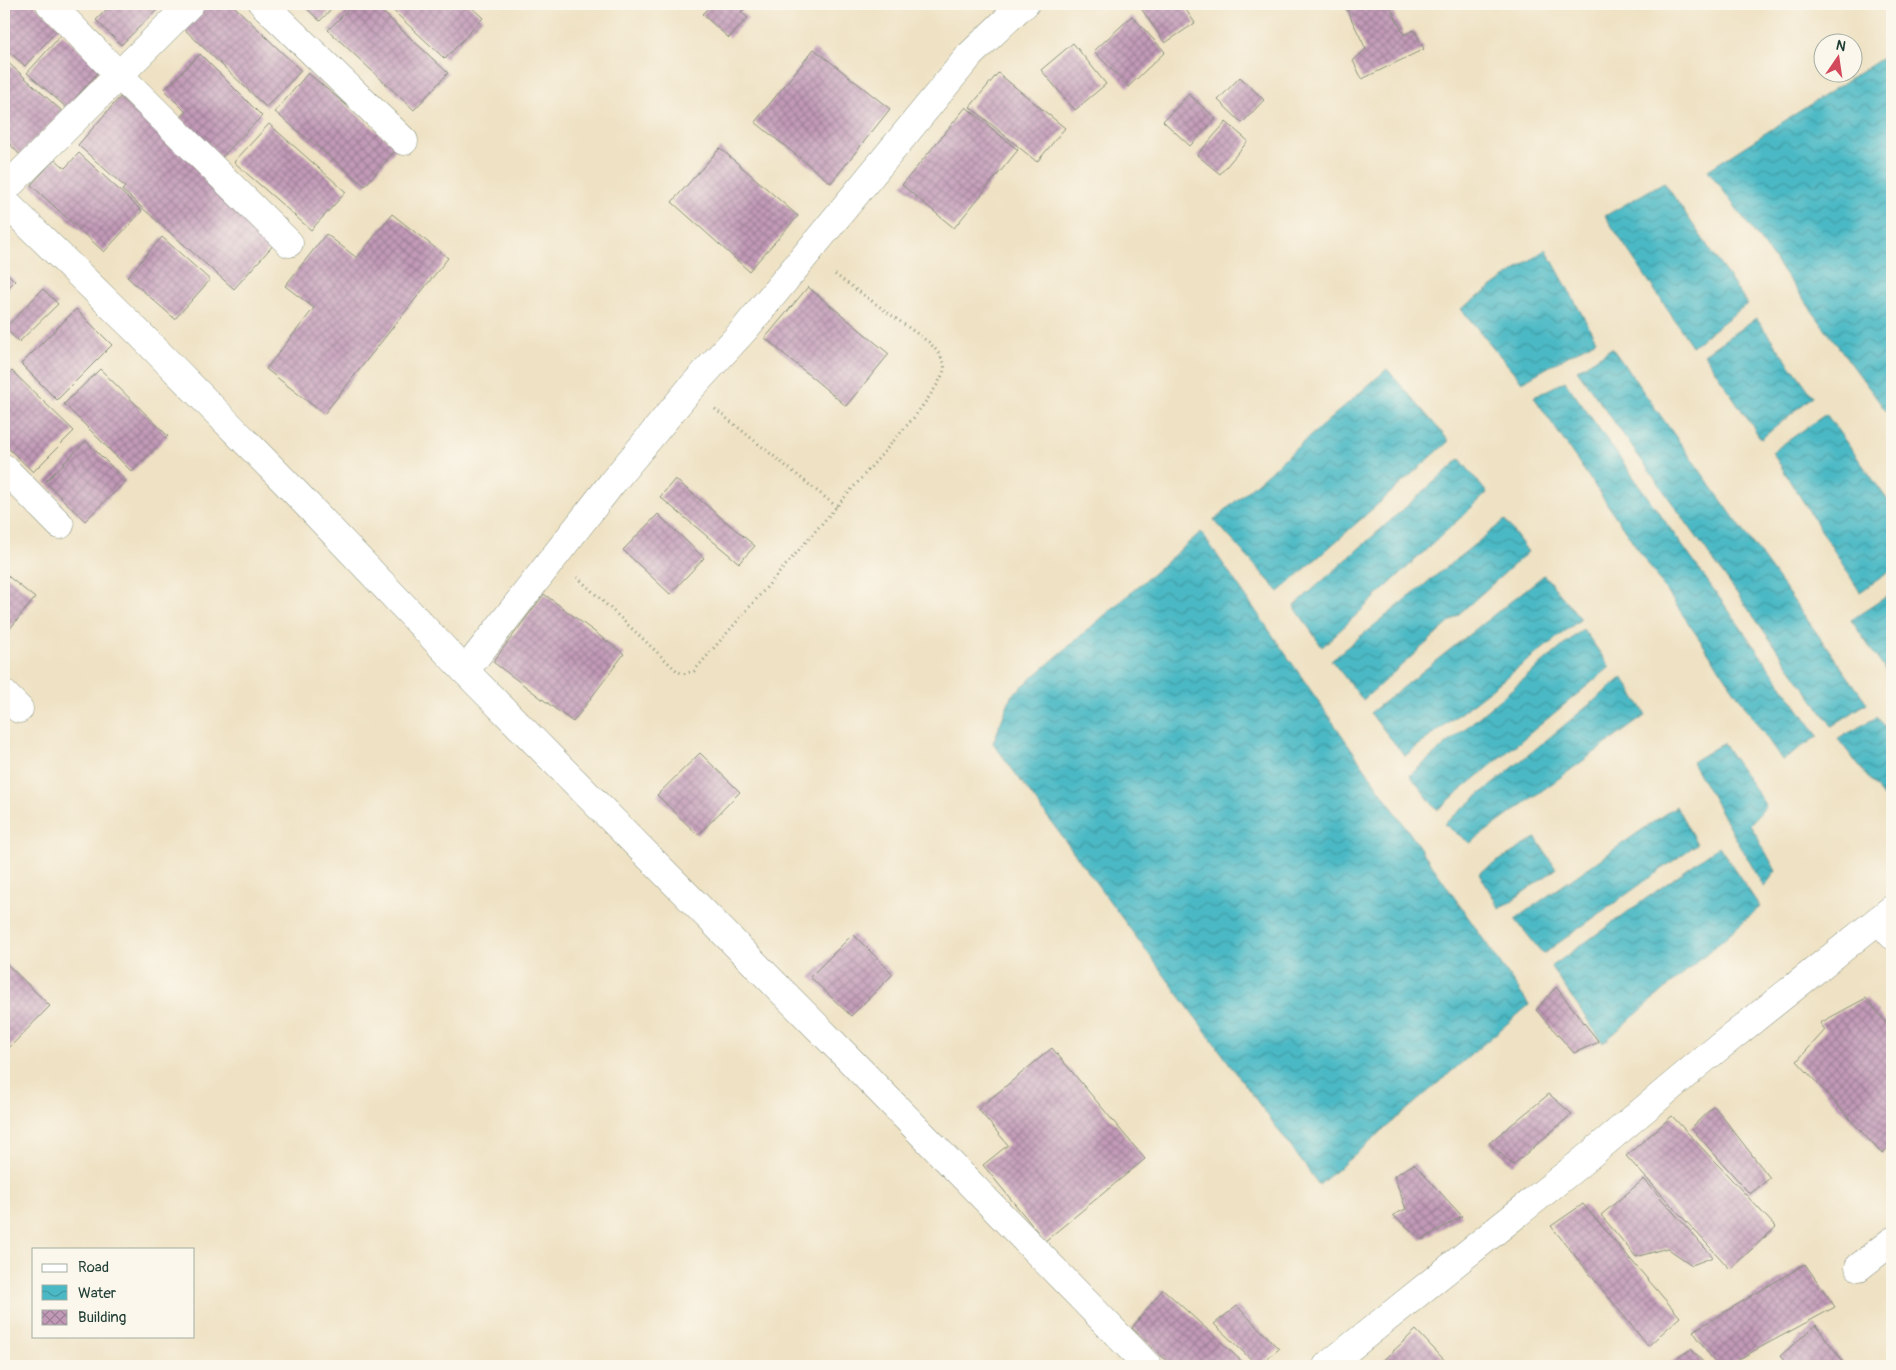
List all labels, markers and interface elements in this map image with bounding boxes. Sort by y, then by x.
north arrow [1814,32,1864,82]
text: N [1834,36,1847,55]
legend [32,1248,195,1338]
text: Road [78,1258,109,1277]
text: Water [78,1284,117,1303]
text: Building [78,1308,126,1327]

